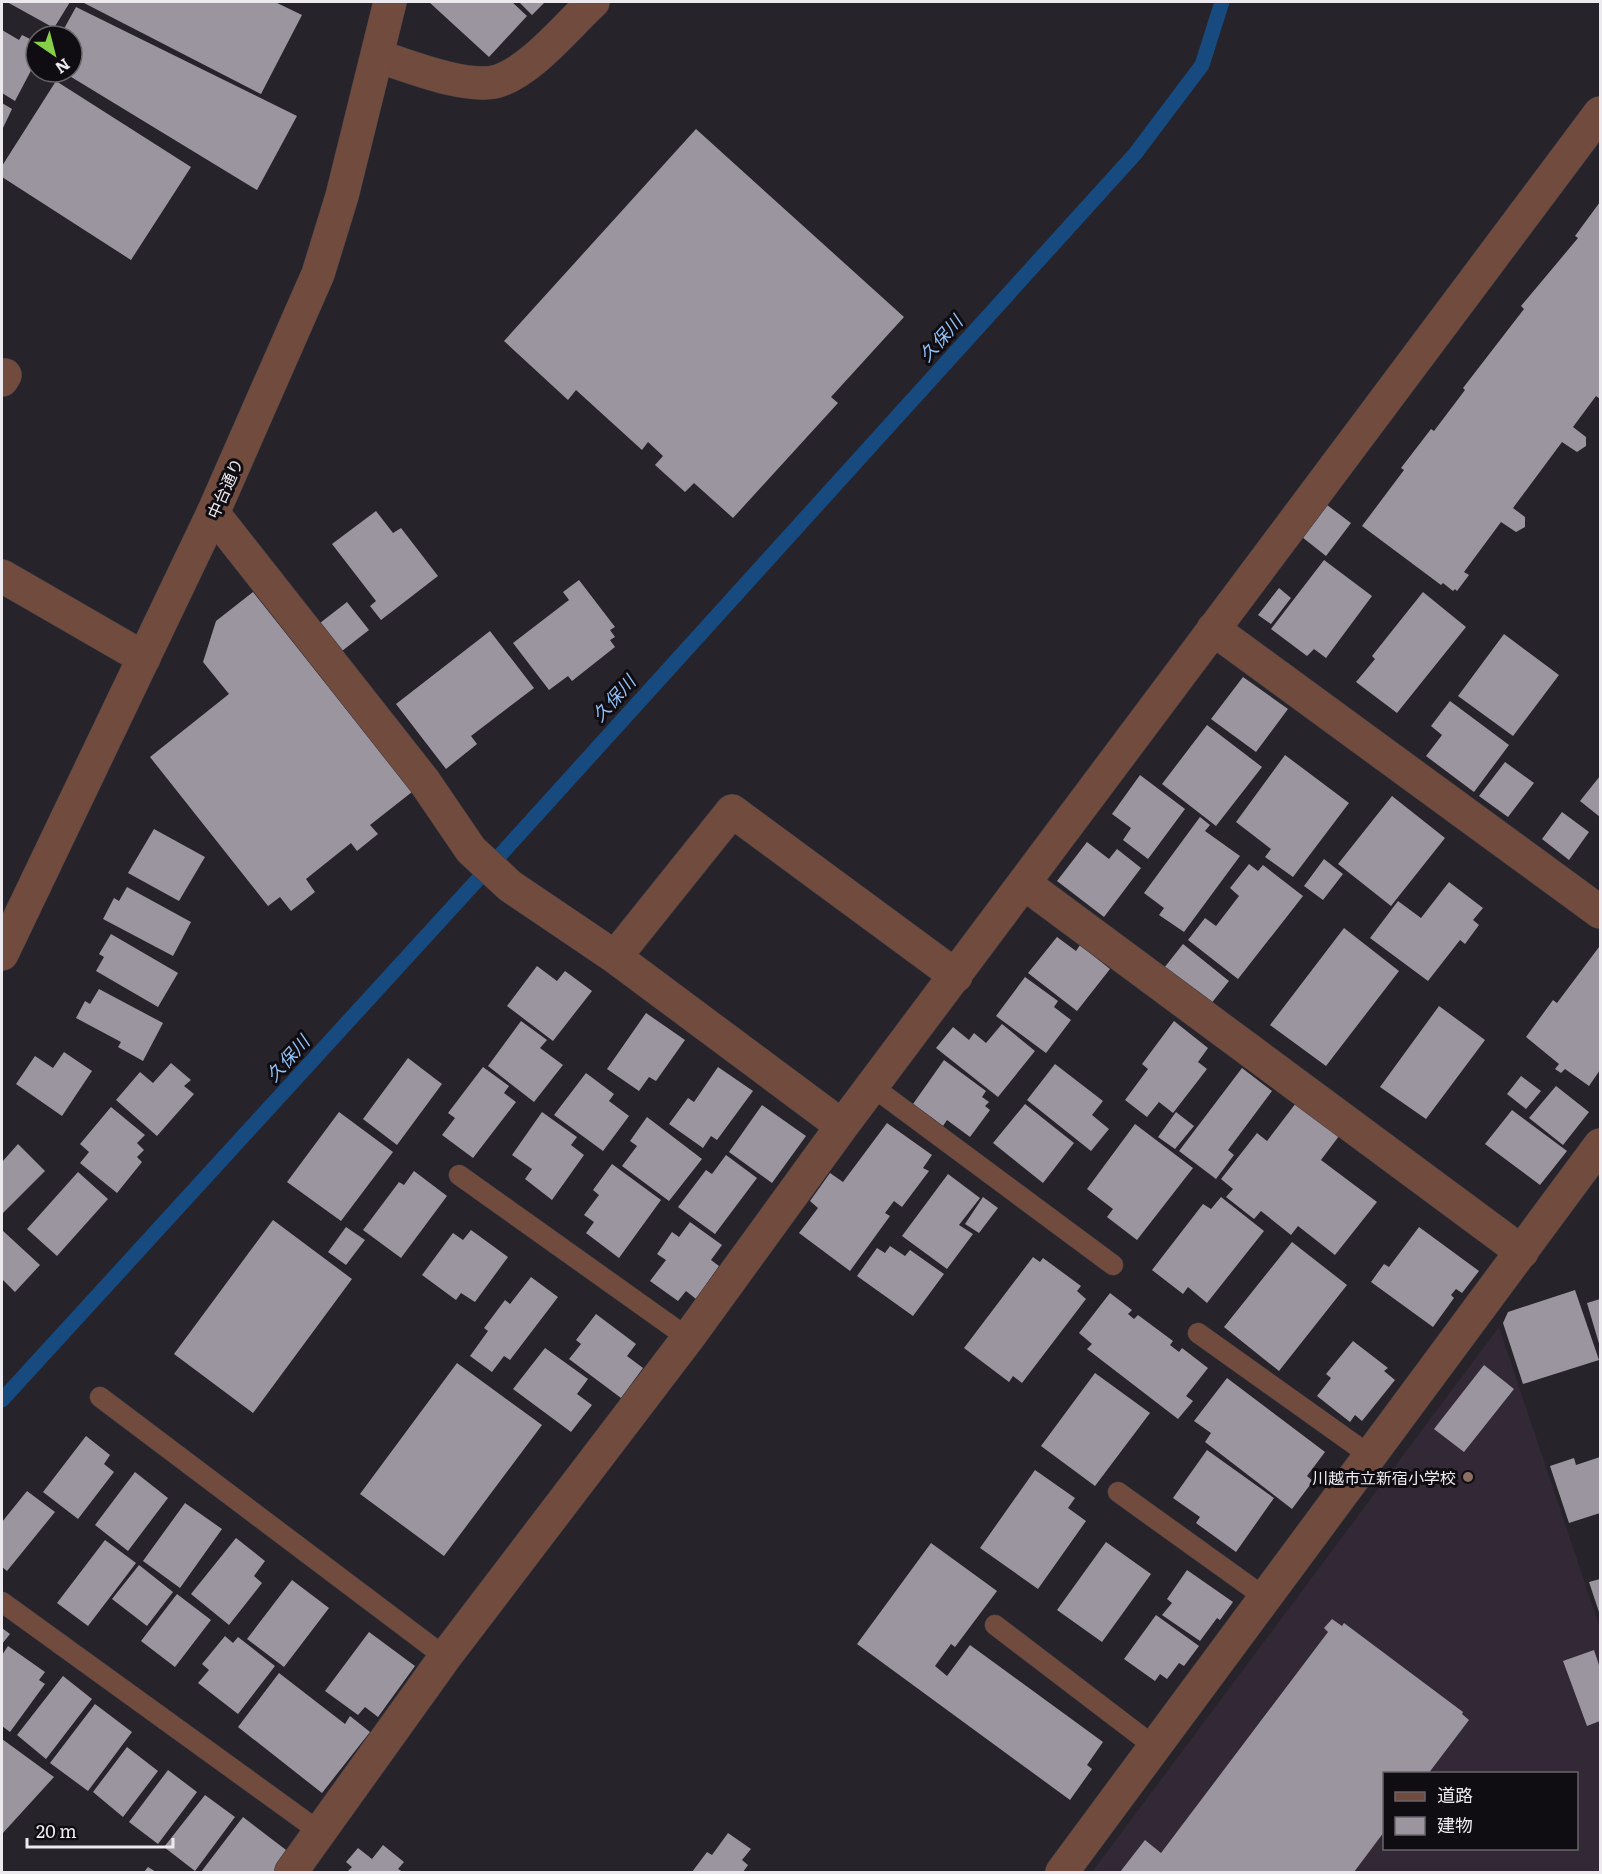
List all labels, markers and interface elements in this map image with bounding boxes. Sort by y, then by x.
north arrow [24,24,84,84]
text: N [51,53,76,81]
water label: 久保川 [912,307,969,367]
street label: 中台通り [200,454,248,522]
water label: 久保川 [585,667,642,727]
water label: 久保川 [259,1027,316,1087]
place label: 川越市立新宿小学校 [1312,1465,1456,1489]
marker: 川越市立新宿小学校 [1461,1470,1475,1484]
legend [1383,1772,1578,1850]
text: 道路 [1437,1781,1473,1808]
scale bar [27,1811,172,1849]
text: 建物 [1437,1811,1473,1838]
text: 20 m [36,1817,77,1844]

